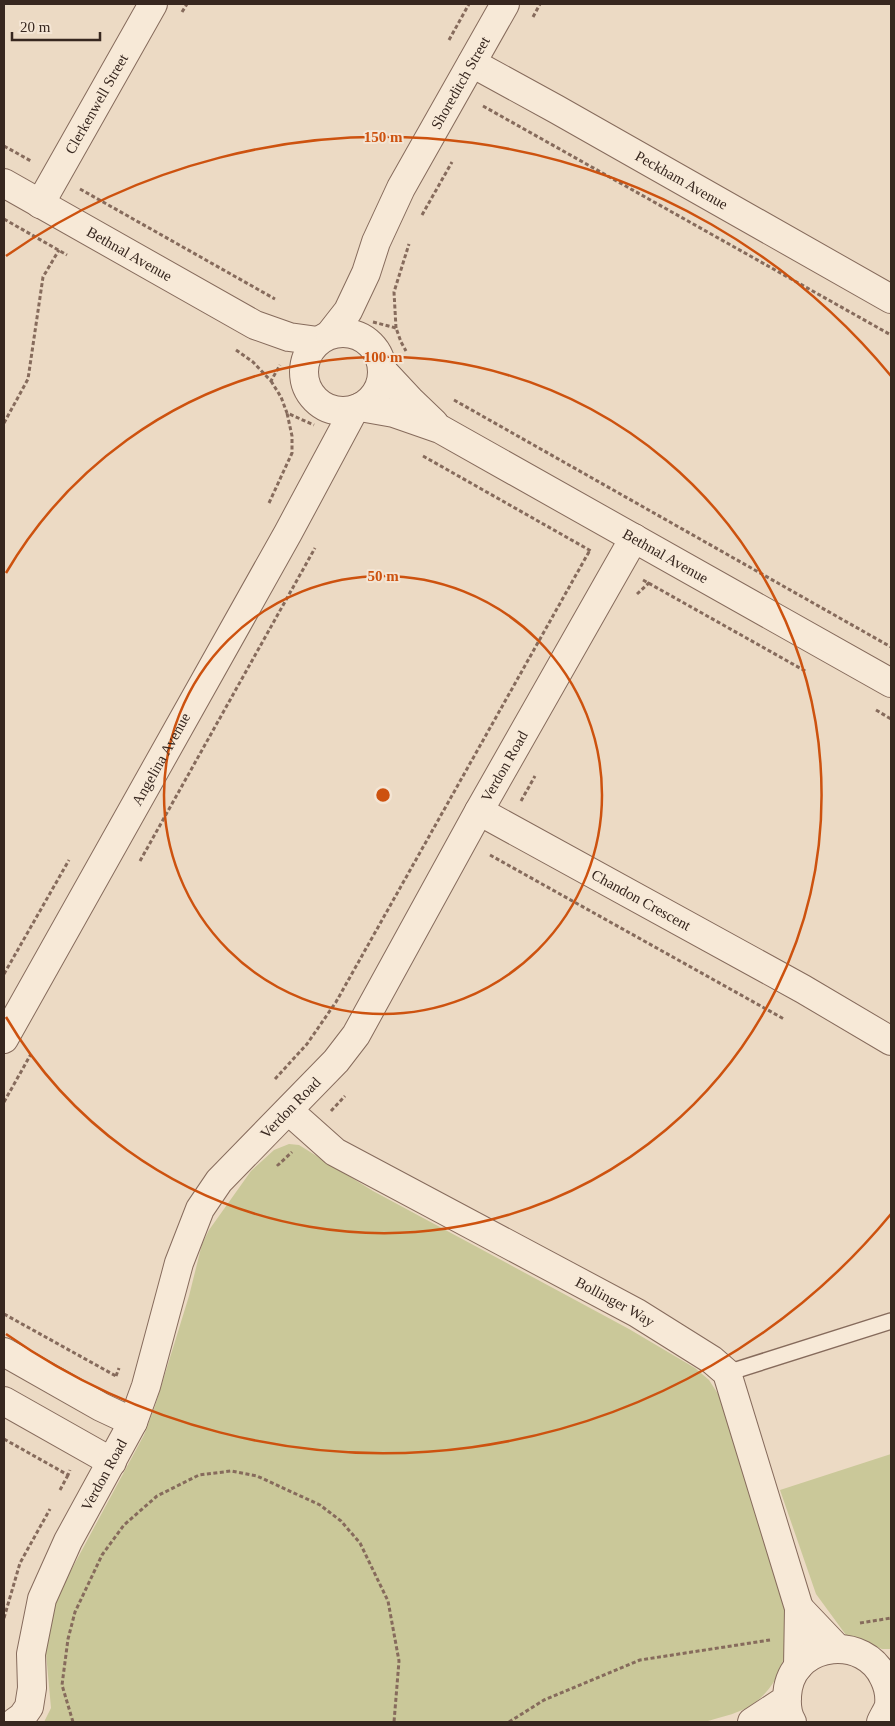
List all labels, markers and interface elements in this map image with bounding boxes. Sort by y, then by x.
scale bar [12,10,100,42]
text: 20 m [20,19,51,35]
street label: Shoreditch Street [428,33,493,132]
street label: Clerkenwell Street [62,50,132,157]
text: 150 m [364,129,403,145]
street label: Peckham Avenue [632,148,731,213]
street label: Bethnal Avenue [84,223,175,284]
text: 100 m [364,349,403,365]
street label: Bethnal Avenue [620,526,711,586]
text: 50 m [367,568,399,584]
street label: Angelina Avenue [129,710,194,808]
street label: Verdon Road [478,728,531,805]
centre of rings [374,786,392,804]
street label: Chandon Crescent [589,866,694,934]
street label: Verdon Road [257,1074,324,1142]
street label: Bollinger Way [573,1274,658,1330]
street label: Verdon Road [78,1436,130,1513]

